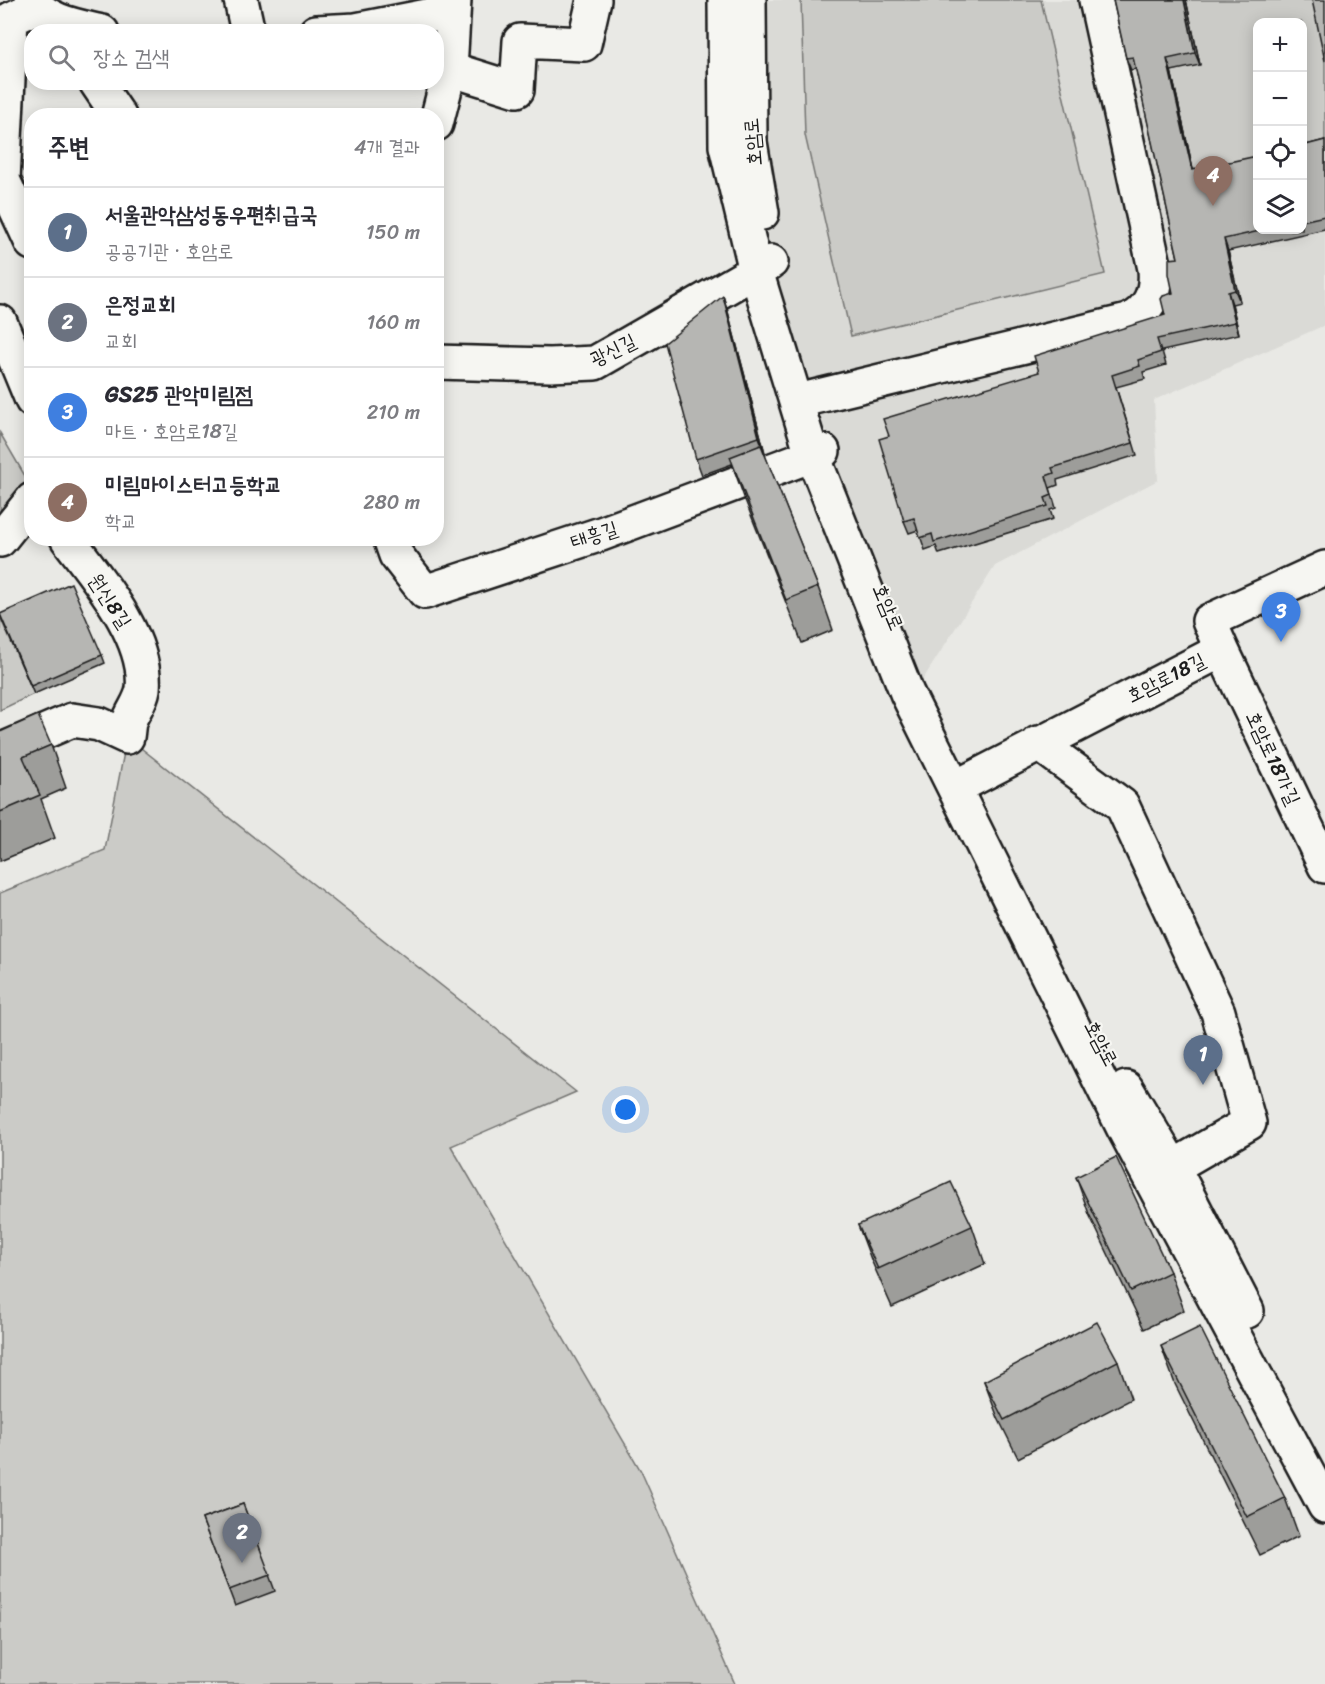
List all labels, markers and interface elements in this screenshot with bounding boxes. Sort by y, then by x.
map controls [1253,18,1307,234]
button: + [1253,18,1307,72]
search box [24,24,444,90]
text: 장소 검색 [93,38,170,77]
icon: search [45,41,78,74]
button: − [1253,72,1307,126]
street label: 호암로 [733,116,773,168]
text: 주변 [48,124,90,170]
button: locate [1253,126,1307,180]
text: 4개 결과 [354,130,420,165]
pin: 4 [1194,156,1232,206]
button: layers [1253,180,1307,234]
text: 서울관악삼성동우편취급국 [105,195,317,234]
text: 1 [63,215,72,250]
text: 150 m [366,215,420,250]
text: 공공기관 · 호암로 [105,234,233,269]
text: 은정교회 [105,285,176,324]
text: 2 [62,305,73,340]
text: 160 m [367,305,420,340]
text: 교회 [105,324,137,359]
street label: 광신길 [584,324,642,376]
text: GS25 관악미림점 [105,375,253,414]
text: 3 [62,395,73,430]
text: 210 m [367,395,420,430]
text: 마트 · 호암로18길 [105,414,238,449]
text: 미림마이스터고등학교 [105,465,282,504]
text: 4 [61,485,74,520]
text: 280 m [363,485,420,520]
text: 학교 [105,504,137,539]
street label: 태흥길 [566,511,622,559]
street label: 원신8길 [79,566,141,636]
street label: 호암로 [862,578,914,636]
pin: 3 [1262,592,1300,642]
street label: 호암로18길 [1120,643,1212,713]
street label: 호암로18가길 [1236,705,1310,811]
street label: 호암로 [1074,1013,1128,1073]
pin: 1 [1184,1036,1222,1085]
your location [611,1095,640,1124]
pin: 2 [222,1514,262,1563]

